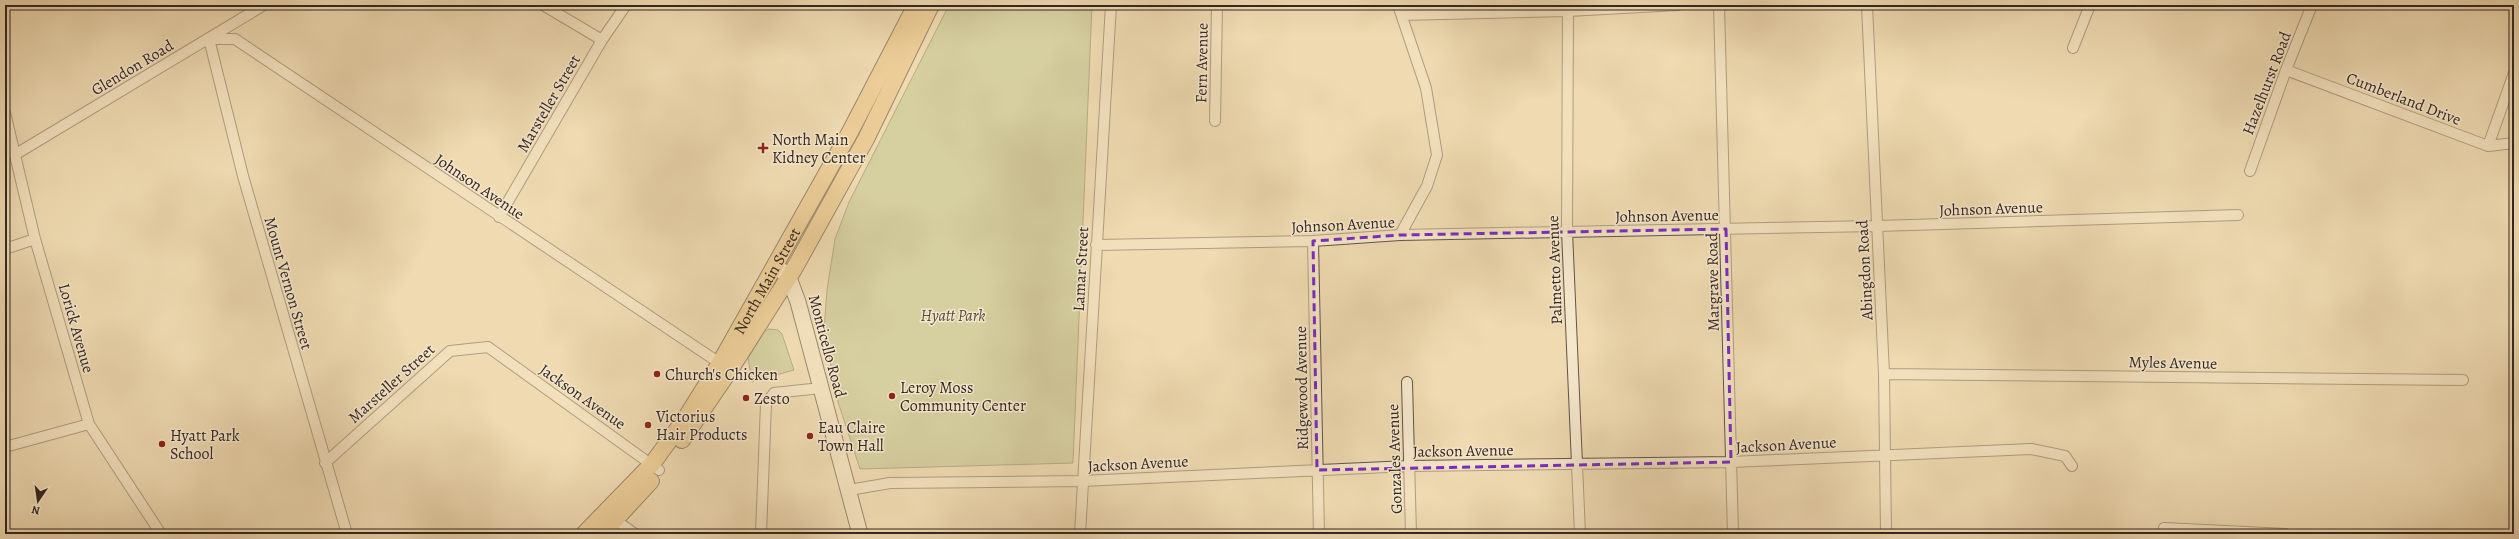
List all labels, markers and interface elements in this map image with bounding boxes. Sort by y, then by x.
street label: Fern Avenue [1190,23,1214,103]
street label: Hazelhurst Road [2237,28,2297,138]
street label: Glendon Road [87,34,178,101]
street label: Marsteller Street [512,51,586,156]
street label: Cumberland Drive [2343,67,2464,131]
place label: North Main Kidney Center [772,129,866,169]
marker: North Main Kidney Center [757,142,769,154]
street label: Johnson Avenue [430,149,529,225]
street label: Johnson Avenue [1939,196,2043,222]
street label: Johnson Avenue [1615,204,1719,228]
street label: Johnson Avenue [1291,211,1395,239]
street label: Mount Vernon Street [259,214,317,352]
street label: Palmetto Avenue [1542,215,1568,325]
street label: Abingdon Road [1851,219,1879,322]
street label: North Main Street [728,224,806,338]
street label: Lamar Street [1068,226,1094,312]
street label: Margrave Road [1701,232,1725,331]
street label: Lorick Avenue [53,281,99,376]
street label: Monticello Road [803,292,851,401]
park label: Hyatt Park [921,305,985,327]
street label: Ridgewood Avenue [1290,326,1314,450]
street label: Marsteller Street [344,339,440,429]
street label: Myles Avenue [2128,351,2218,375]
street label: Jackson Avenue [535,359,630,435]
place label: Church's Chicken [665,364,778,386]
marker: Church's Chicken [652,369,662,379]
place label: Leroy Moss Community Center [900,377,1026,417]
place label: Zesto [754,388,790,410]
marker: Leroy Moss Community Center [887,391,897,401]
marker: Zesto [741,393,751,403]
street label: Gonzales Avenue [1382,403,1408,514]
place label: Victorius Hair Products [655,406,747,446]
place label: Eau Claire Town Hall [818,417,885,457]
marker: Victorius Hair Products [643,420,653,430]
place label: Hyatt Park School [170,425,240,465]
marker: Eau Claire Town Hall [805,431,815,441]
street label: Jackson Avenue [1735,431,1837,459]
marker: Hyatt Park School [157,439,167,449]
street label: Jackson Avenue [1412,439,1514,463]
street label: Jackson Avenue [1087,450,1189,478]
north arrow [18,481,58,521]
text: N [30,502,41,518]

